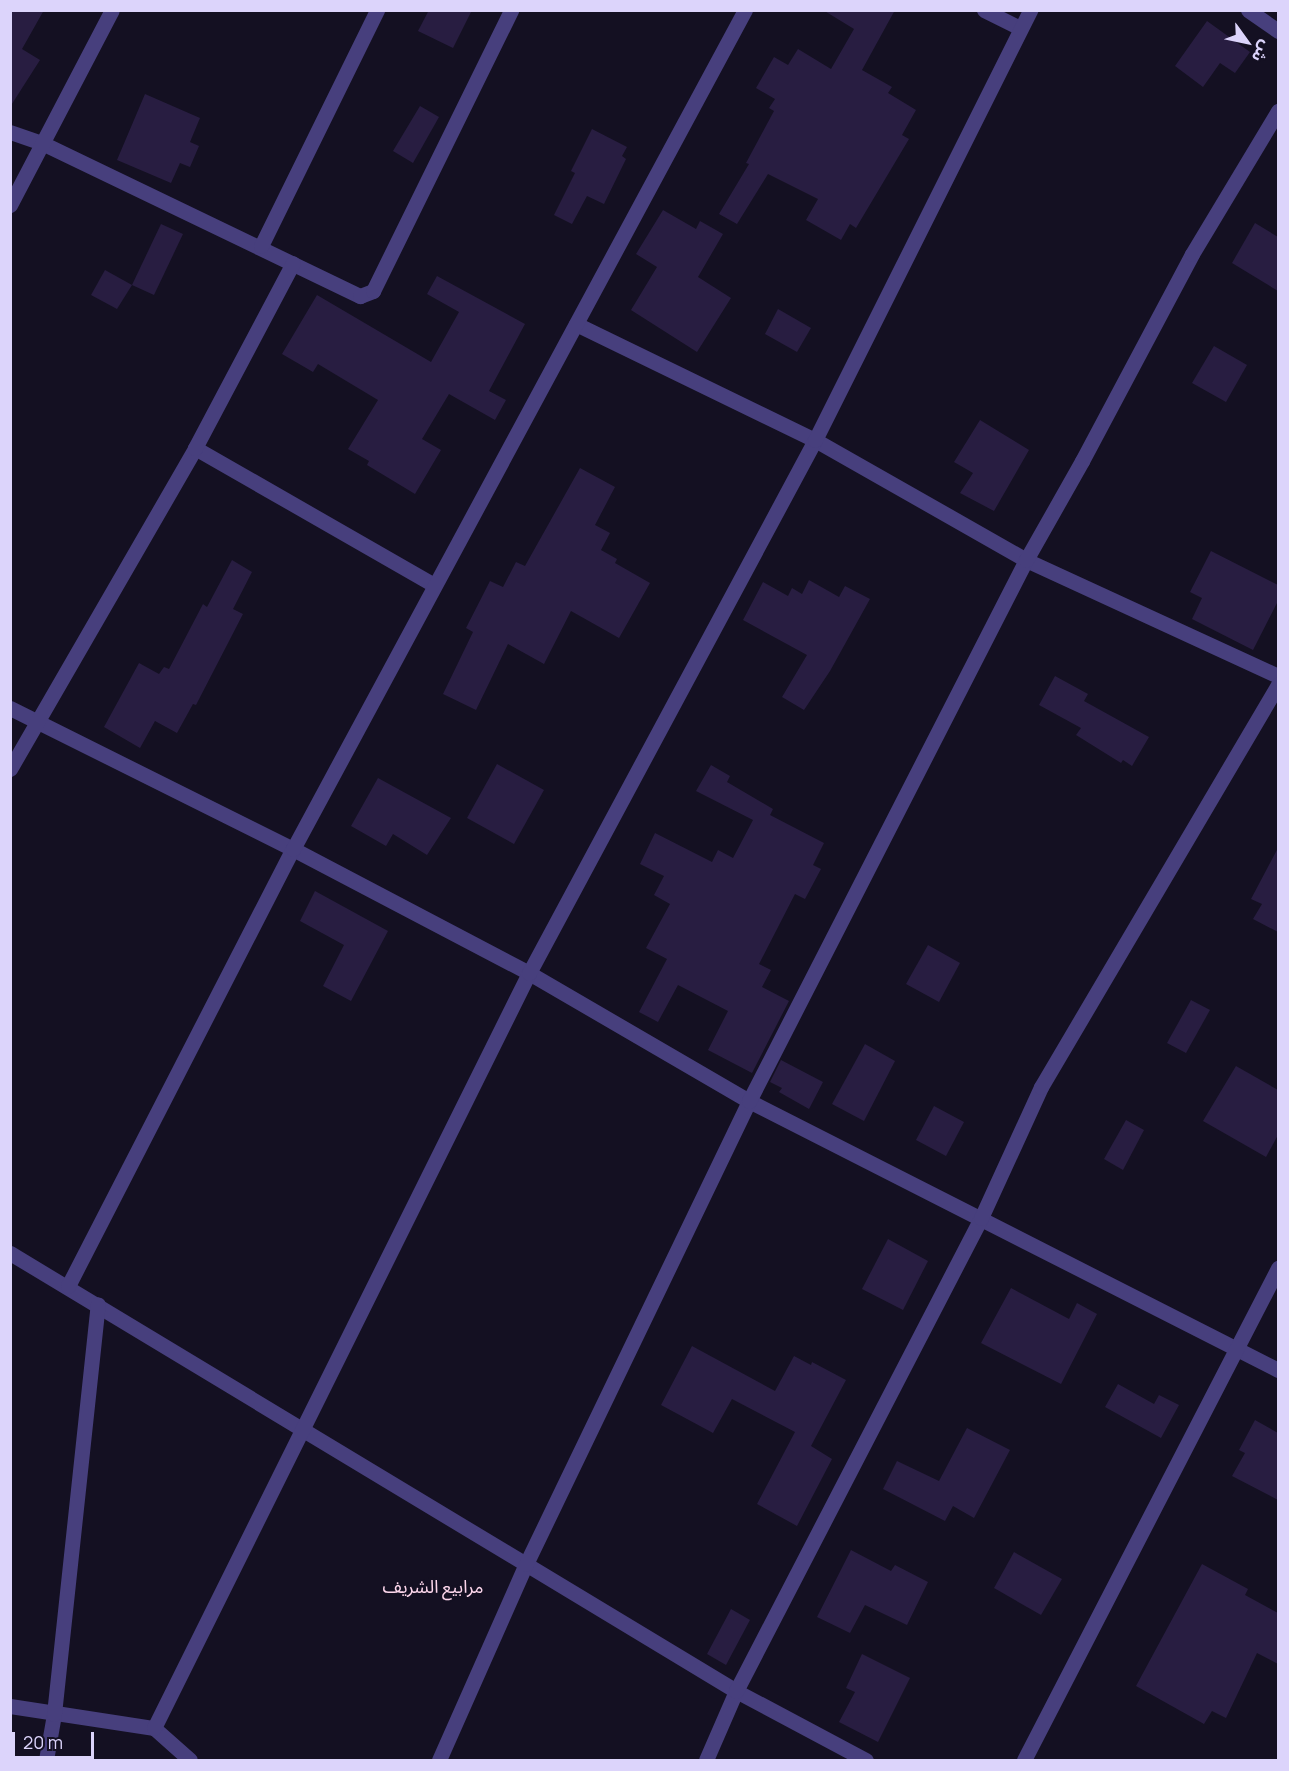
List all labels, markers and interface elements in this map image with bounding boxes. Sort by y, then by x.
north arrow [1217,12,1277,72]
text: ش [1247,37,1277,67]
district label: مرابيع الشريف [382,1575,484,1597]
scale bar [15,1720,98,1758]
text: 20 m [23,1730,63,1754]

